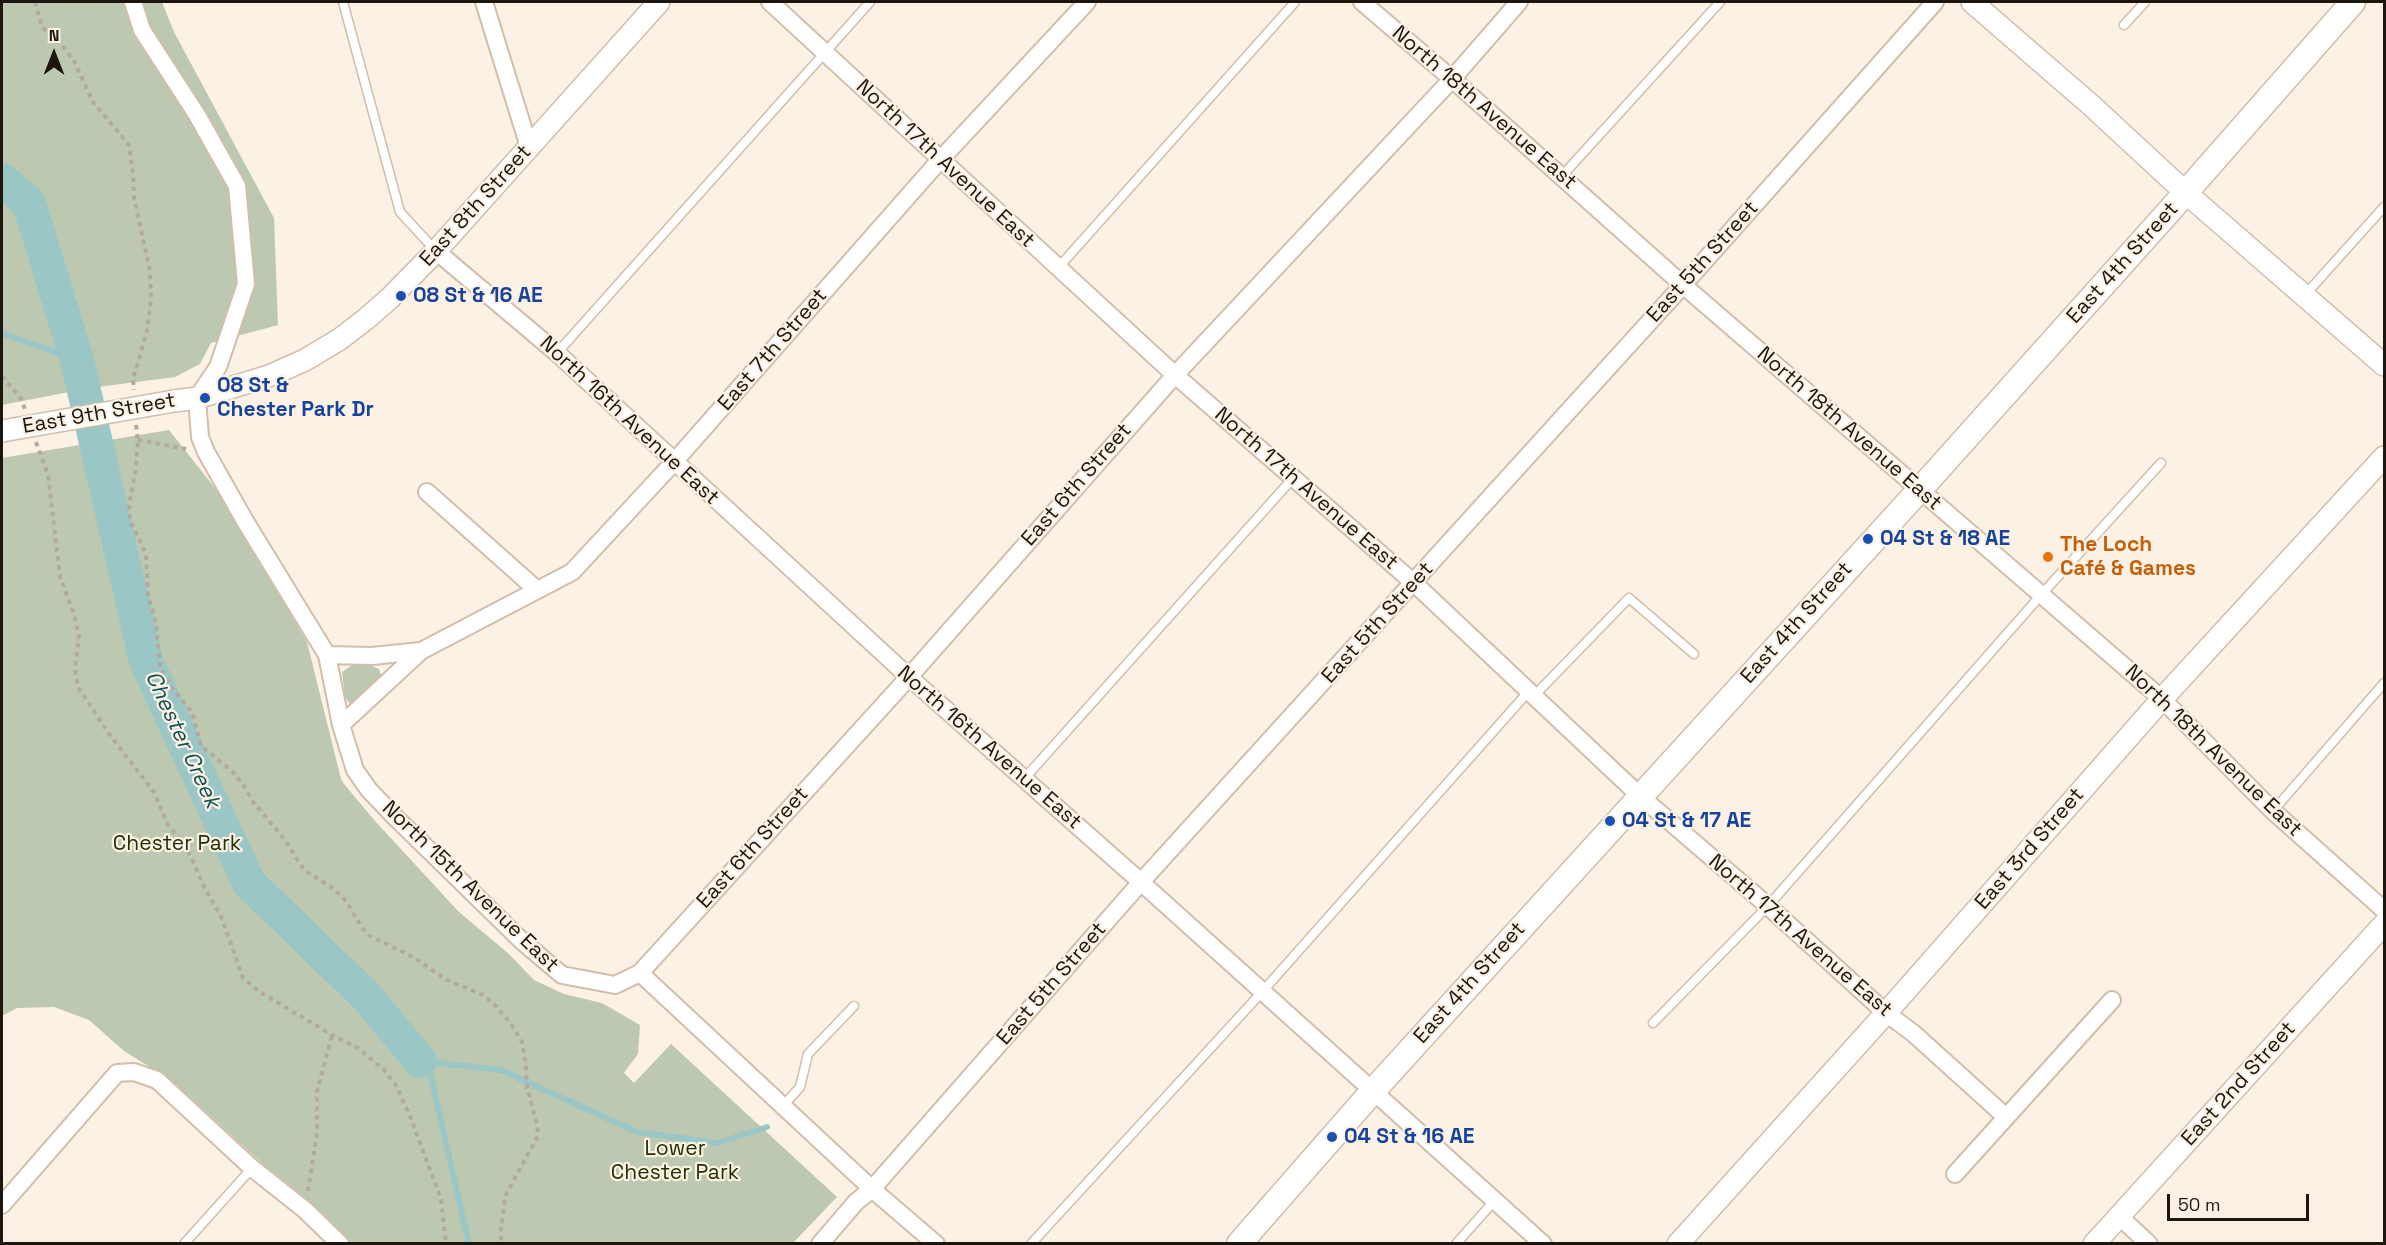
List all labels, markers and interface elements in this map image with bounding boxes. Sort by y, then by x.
street label: North 18th Avenue East [1387,21,1581,195]
north arrow [24,24,84,84]
text: N [49,25,59,46]
street label: North 17th Avenue East [850,75,1040,253]
street label: East 8th Street [415,140,537,272]
street label: East 5th Street [1642,196,1764,328]
street label: East 4th Street [2062,197,2184,329]
place label: 08 St & 16 AE [413,283,543,309]
street label: East 7th Street [713,284,833,416]
marker: 08 St & 16 AE [394,289,408,303]
street label: North 16th Avenue East [534,331,724,511]
street label: North 18th Avenue East [1752,342,1946,516]
place label: 08 St & Chester Park Dr [217,373,374,423]
street label: East 9th Street [21,388,177,440]
marker: 08 St & Chester Park Dr [198,391,212,405]
street label: North 17th Avenue East [1209,402,1403,576]
street label: East 6th Street [1017,418,1137,552]
place label: 04 St & 18 AE [1880,526,2010,552]
marker: 04 St & 18 AE [1861,532,1875,546]
place label: The Loch Café & Games [2060,532,2196,582]
marker: The Loch Café & Games [2041,550,2055,564]
street label: East 5th Street [1317,557,1439,689]
street label: East 4th Street [1736,557,1858,689]
street label: North 18th Avenue East [2119,660,2307,842]
street label: North 16th Avenue East [892,661,1086,835]
water label: Chester Creek [139,667,225,813]
street label: East 6th Street [692,782,814,914]
street label: East 3rd Street [1970,783,2090,915]
street label: North 15th Avenue East [376,796,564,978]
place label: 04 St & 17 AE [1622,808,1751,834]
marker: 04 St & 17 AE [1603,814,1617,828]
park label: Chester Park [113,831,241,857]
street label: North 17th Avenue East [1703,849,1897,1023]
street label: East 5th Street [992,917,1112,1051]
street label: East 4th Street [1409,917,1531,1049]
street label: East 2nd Street [2177,1017,2301,1151]
place label: 04 St & 16 AE [1344,1124,1474,1150]
marker: 04 St & 16 AE [1325,1130,1339,1144]
park label: Lower Chester Park [611,1136,739,1186]
scale bar [2170,1182,2312,1220]
text: 50 m [2178,1193,2220,1216]

